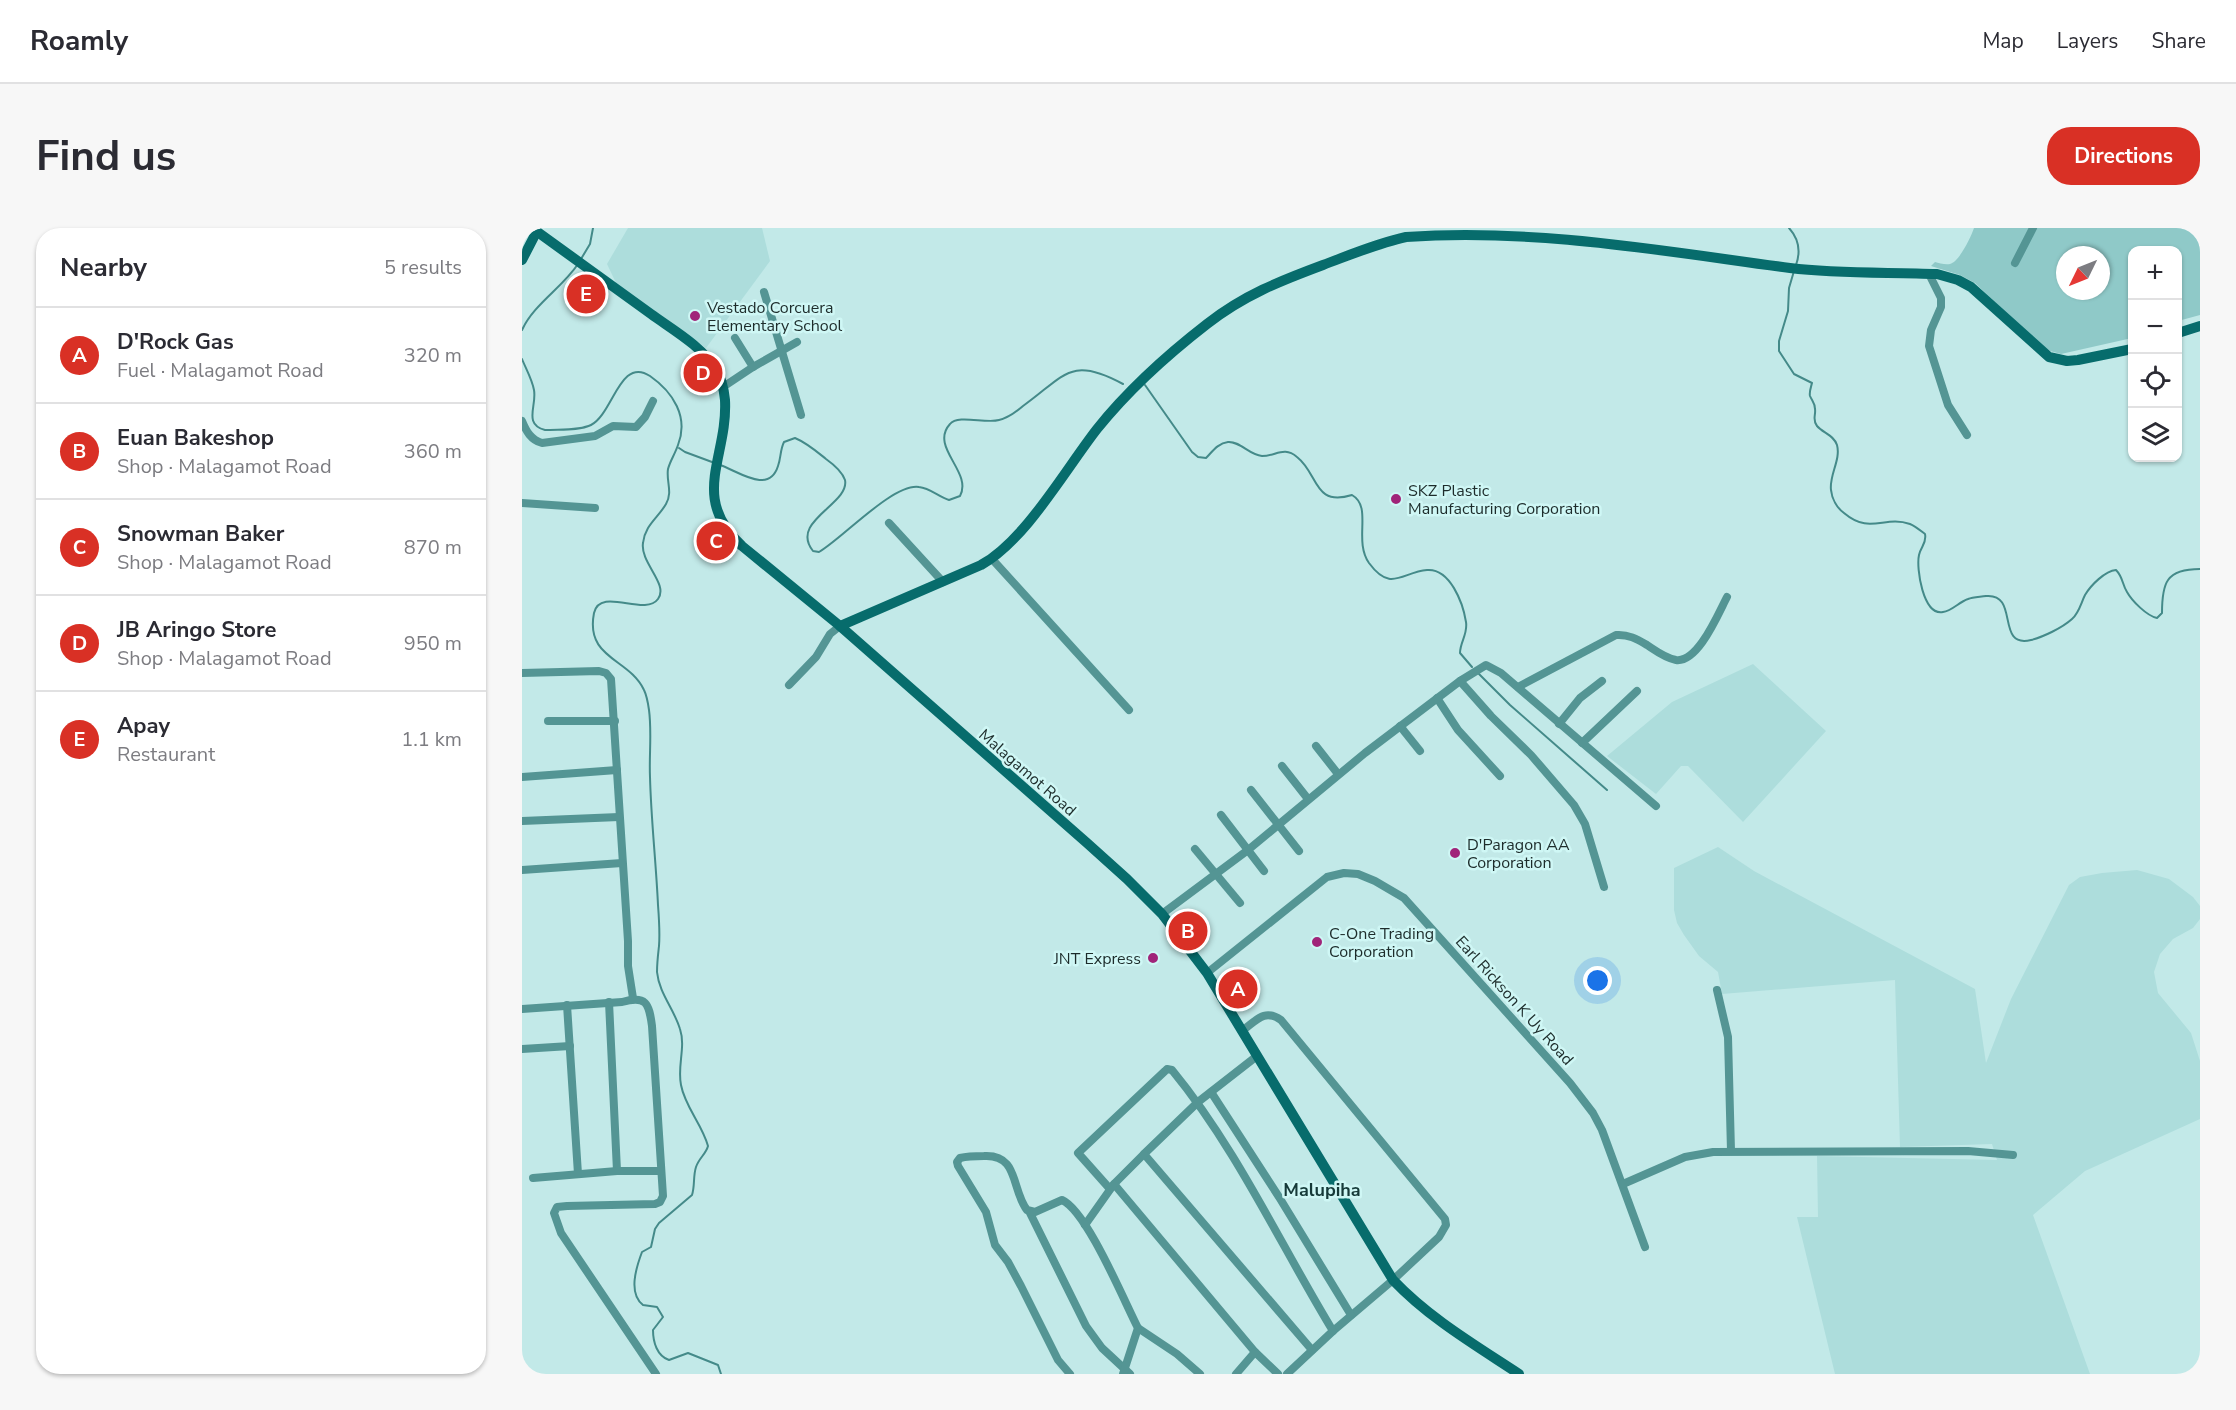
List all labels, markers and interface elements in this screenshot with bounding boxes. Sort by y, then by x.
text: Roamly [30,22,128,60]
text: Map [1982,27,2024,55]
text: Layers [2057,27,2118,55]
text: Share [2151,27,2206,55]
button: Directions [2047,127,2200,185]
text: Find us [36,128,176,185]
north arrow [2056,246,2110,300]
map controls [2128,246,2182,462]
button: + [2128,246,2182,300]
text: Nearby [60,250,147,285]
text: 5 results [384,254,462,281]
pin: E [566,272,606,316]
place label: Vestado Corcuera Elementary School [706,297,843,337]
button: − [2128,300,2182,354]
marker: Vestado Corcuera Elementary School [688,309,702,323]
text: D'Rock Gas [117,327,234,357]
text: A [72,342,87,369]
text: 320 m [404,342,462,369]
pin: D [684,350,723,396]
button: locate [2128,354,2182,408]
text: Fuel · Malagamot Road [117,357,324,384]
button: layers [2128,408,2182,462]
text: Euan Bakeshop [117,423,274,453]
text: B [73,438,86,465]
text: 360 m [404,438,462,465]
text: Shop · Malagamot Road [117,453,332,480]
place label: SKZ Plastic Manufacturing Corporation [1408,480,1600,520]
marker: SKZ Plastic Manufacturing Corporation [1389,492,1403,506]
pin: C [696,518,736,564]
text: Snowman Baker [117,519,284,549]
text: C [73,534,86,561]
text: 870 m [404,534,462,561]
text: Shop · Malagamot Road [117,549,332,576]
text: JB Aringo Store [117,615,276,645]
text: D [72,630,87,657]
text: 950 m [404,630,462,657]
text: Shop · Malagamot Road [117,645,332,672]
text: Apay [117,711,170,741]
street label: Malagamot Road [974,724,1081,821]
text: E [74,726,85,753]
text: 1.1 km [401,726,462,753]
text: Restaurant [117,741,215,768]
place label: D'Paragon AA Corporation [1467,834,1570,874]
marker: D'Paragon AA Corporation [1448,846,1462,860]
pin: B [1168,908,1208,954]
place label: C-One Trading Corporation [1329,923,1434,963]
street label: Earl Rickson K Uy Road [1450,931,1578,1070]
marker: C-One Trading Corporation [1310,935,1324,949]
place label: JNT Express [1053,948,1141,970]
marker: JNT Express [1146,951,1160,965]
pin: A [1218,966,1258,1011]
your location [1583,966,1612,995]
district label: Malupiha [1283,1178,1361,1202]

